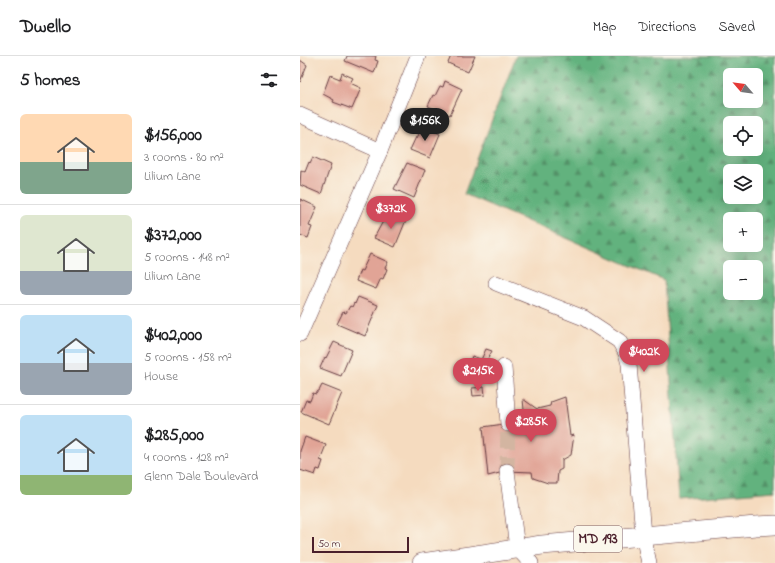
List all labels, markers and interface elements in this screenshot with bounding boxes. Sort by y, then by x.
text: Dwello [20,14,71,41]
text: Map [593,17,616,38]
text: Directions [638,17,696,38]
text: Saved [718,17,755,38]
text: 5 homes [20,68,80,93]
north arrow [723,68,763,108]
map controls [723,68,763,300]
icon: filters [258,69,280,91]
pin: $156K [397,108,453,142]
text: $156K [409,111,441,130]
button: locate [723,116,763,156]
text: $156,000 [144,123,202,148]
icon: home [52,130,100,178]
text: 3 rooms · 80 m² [144,148,224,167]
button: layers [723,164,763,204]
text: Lilium Lane [144,167,200,186]
pin: $372K [363,196,419,230]
text: $372K [375,199,407,218]
button: + [723,212,763,252]
text: $372,000 [144,223,202,248]
icon: home [52,231,100,279]
text: 5 rooms · 148 m² [144,248,230,267]
button: − [723,260,763,300]
text: Lilium Lane [144,267,200,286]
text: $402,000 [144,323,202,348]
icon: home [52,331,100,379]
pin: $402K [616,339,672,373]
text: $402K [628,342,660,361]
text: 5 rooms · 158 m² [144,348,232,367]
pin: $215K [450,358,506,392]
text: $215K [462,361,494,380]
text: House [144,367,178,386]
pin: $285K [503,409,559,443]
text: $285K [515,412,547,431]
text: $285,000 [144,423,204,448]
icon: home [52,431,100,479]
text: 4 rooms · 128 m² [144,448,229,467]
text: Glenn Dale Boulevard [144,467,258,486]
road number: MD 193 [574,526,622,552]
scale bar [312,535,409,554]
text: 50 m [318,536,340,552]

